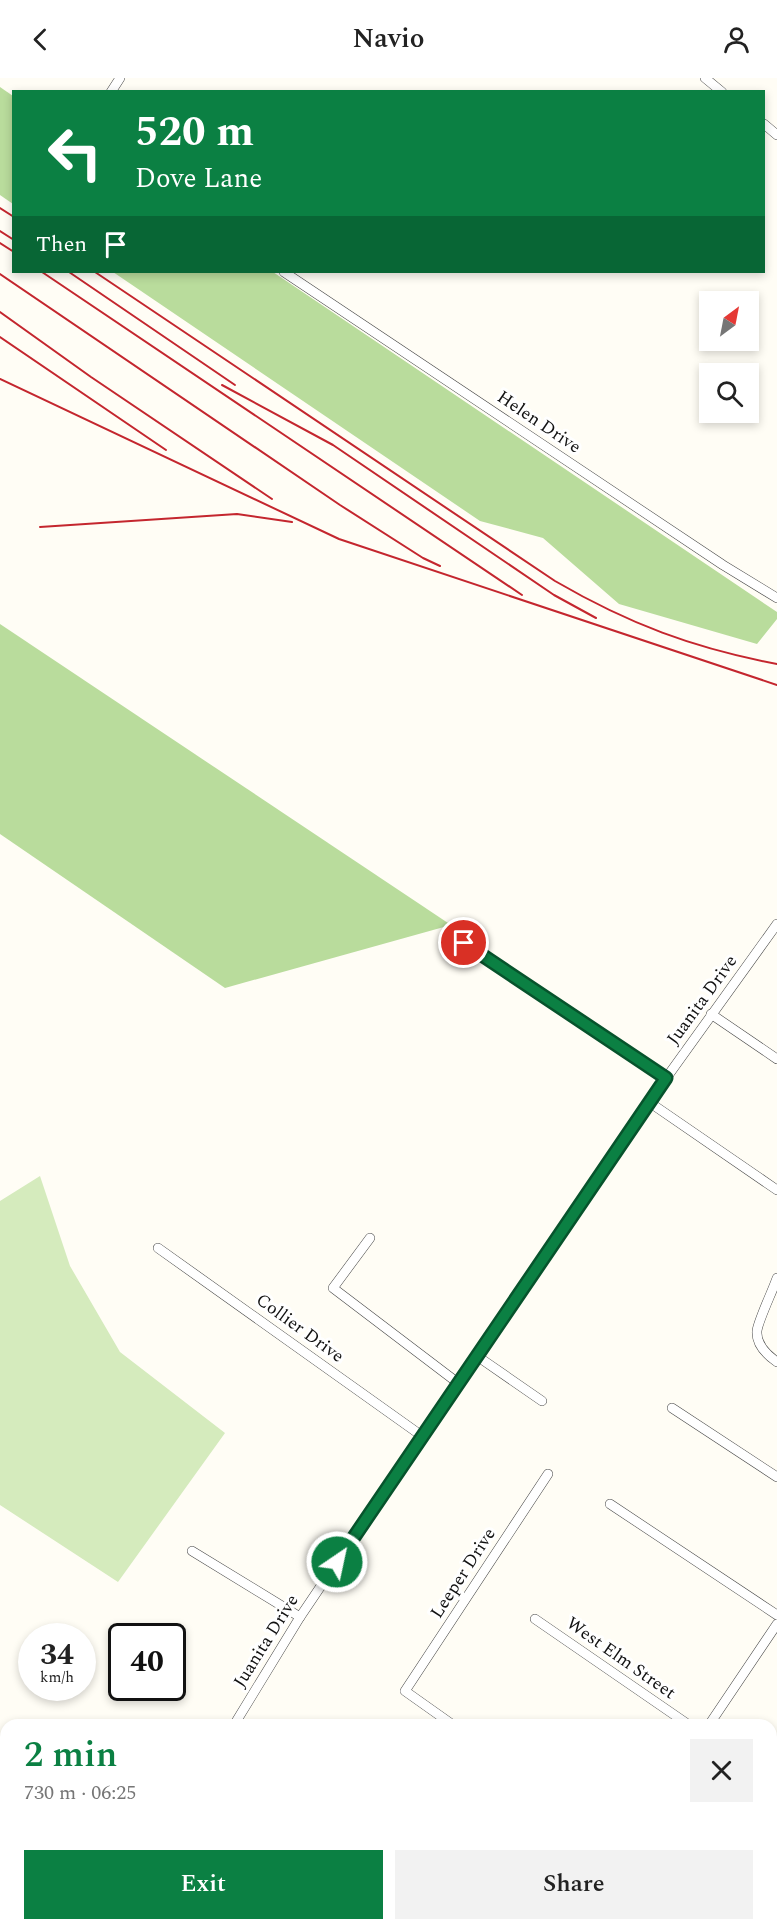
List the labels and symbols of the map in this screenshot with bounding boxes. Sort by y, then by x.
north arrow [699,291,759,351]
street label: Helen Drive [492,384,586,460]
pin [438,917,489,968]
street label: Juanita Drive [660,949,744,1051]
street label: Collier Drive [250,1287,350,1369]
street label: Leeper Drive [423,1522,503,1624]
position arrow [305,1530,369,1594]
street label: Juanita Drive [227,1589,305,1693]
street label: West Elm Street [561,1610,681,1706]
speed limit sign: 40 [108,1623,186,1701]

